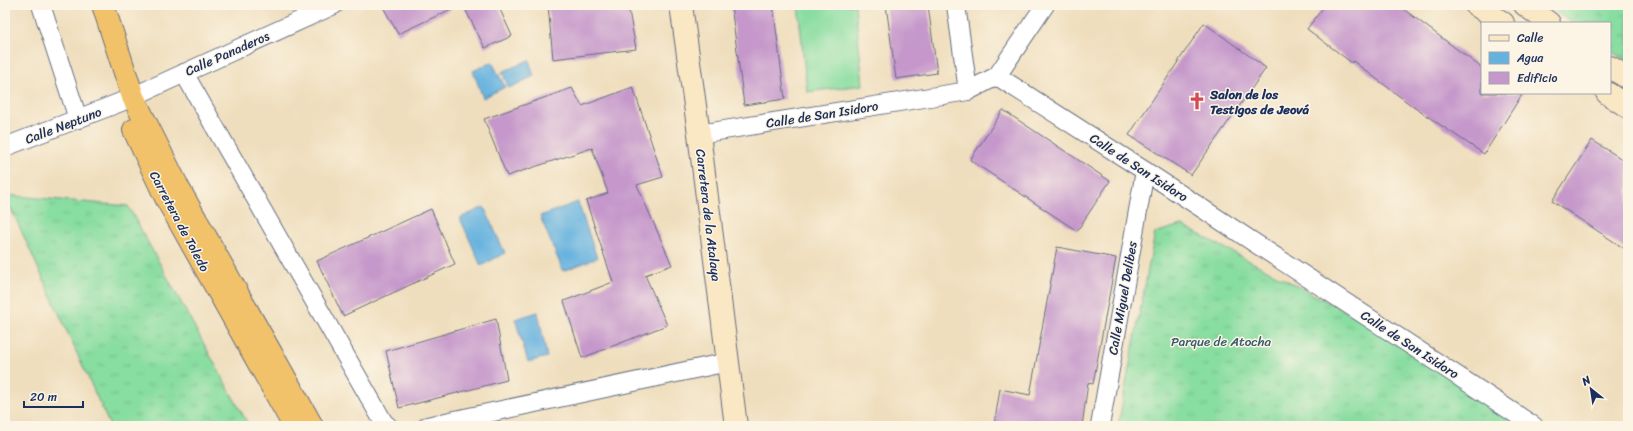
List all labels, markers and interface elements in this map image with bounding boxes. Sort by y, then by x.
legend [1481,22,1611,94]
street label: Calle Panaderos [181,24,274,82]
text: Calle [1517,27,1544,49]
text: Agua [1516,47,1544,69]
text: Edificio [1517,67,1557,89]
place label: Salon de los Testigos de Jeová [1209,83,1310,121]
church icon: Salon de los Testigos de Jeová [1187,91,1207,111]
street label: Calle de San Isidoro [764,94,880,135]
street label: Calle Neptuno [21,100,105,151]
street label: Calle de San Isidoro [1085,127,1193,208]
street label: Carretera de la Atalaya [689,147,728,283]
street label: Carretera de Toledo [143,166,216,276]
street label: Calle Miguel Delibes [1101,238,1144,357]
street label: Calle de San Isidoro [1356,304,1464,385]
park label: Parque de Atocha [1171,330,1272,353]
north arrow [1571,369,1611,409]
text: N [1577,370,1595,391]
scale bar [24,383,83,409]
text: 20 m [30,386,57,408]

